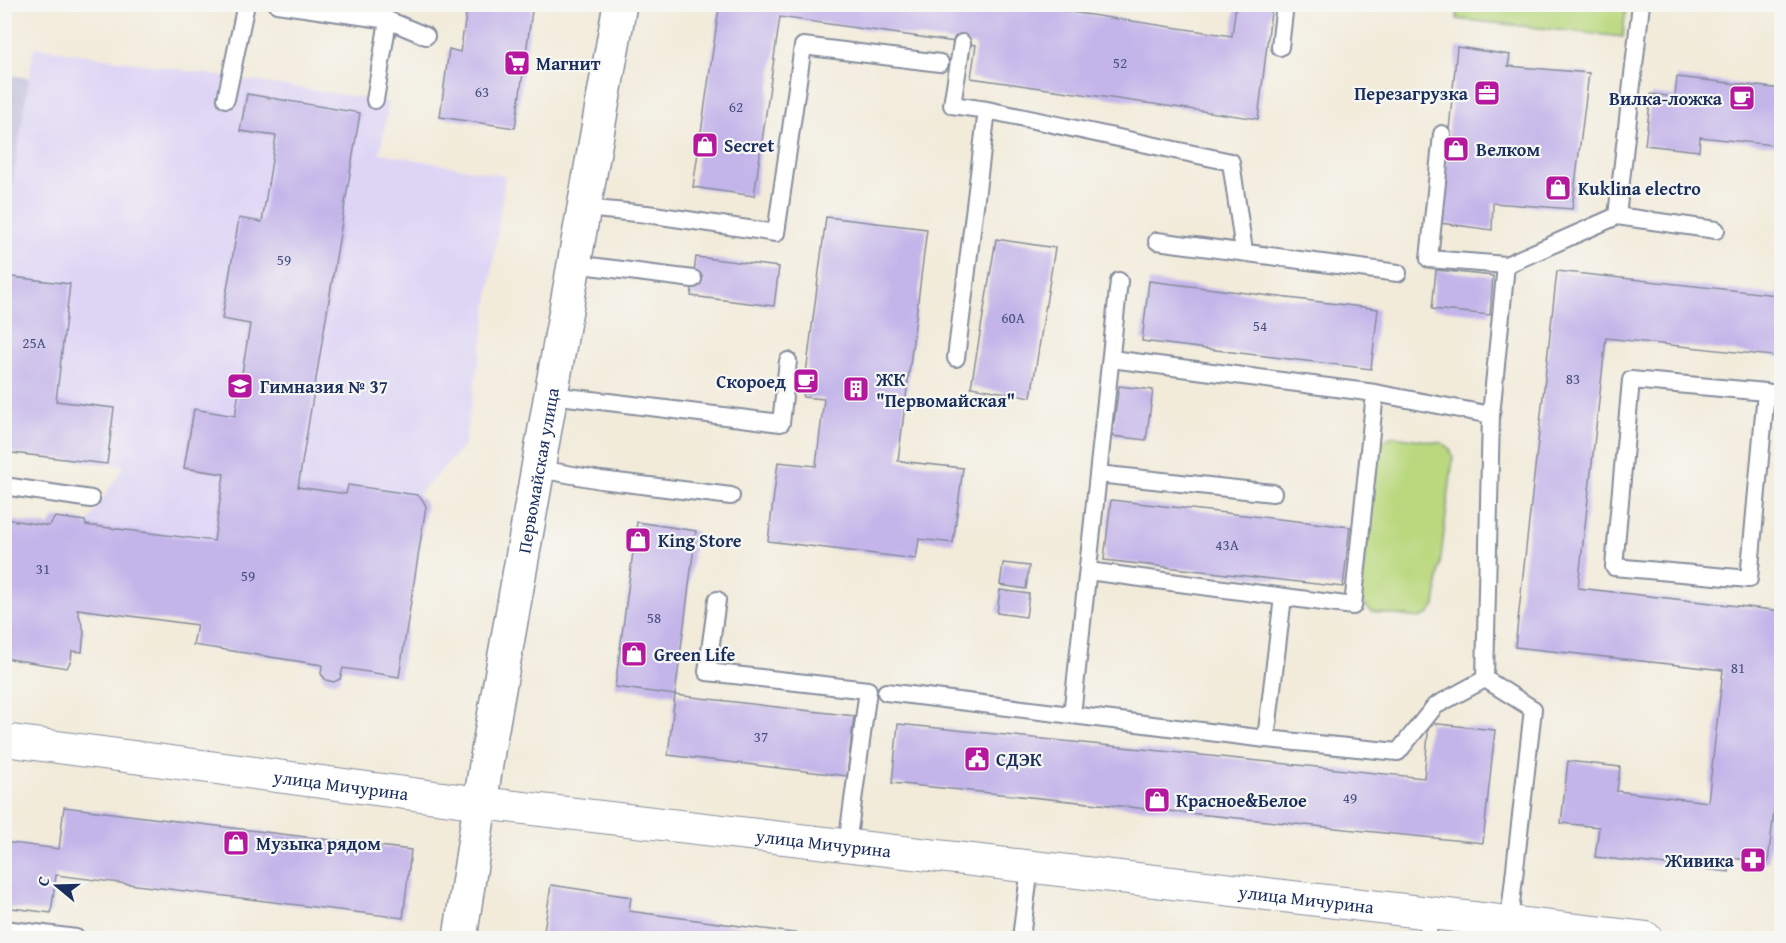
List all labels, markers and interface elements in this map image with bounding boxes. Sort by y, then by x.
supermarket icon: Магнит [502,48,532,78]
place label: Магнит [536,50,601,77]
house number: 52 [1113,52,1127,73]
office icon: Перезагрузка [1472,78,1502,108]
place label: Перезагрузка [1354,80,1469,107]
house number: 63 [475,81,489,102]
cafe icon: Вилка-ложка [1727,83,1757,113]
place label: Вилка-ложка [1609,85,1723,112]
house number: 62 [729,96,743,117]
shop icon: Secret [690,130,720,160]
place label: Secret [724,132,774,159]
shop icon: Велком [1441,134,1471,164]
place label: Велком [1476,136,1540,163]
shop icon: Kuklina electro [1543,173,1573,203]
place label: Kuklina electro [1578,175,1701,202]
house number: 59 [277,249,291,270]
house number: 60А [1001,307,1025,328]
house number: 54 [1253,315,1267,336]
house number: 25А [22,332,46,353]
cafe icon: Скороед [791,366,821,396]
place label: ЖК "Первомайская" [875,366,1015,414]
place label: Скороед [716,368,786,395]
house number: 83 [1566,368,1580,389]
school or university icon: Гимназия № 37 [225,371,255,401]
place label: Гимназия № 37 [260,373,388,400]
building icon: ЖК "Первомайская" [841,374,871,404]
street label: Первомайская улица [510,385,566,555]
shop icon: King Store [623,525,653,555]
place label: King Store [658,527,742,554]
house number: 43А [1215,534,1239,555]
house number: 31 [36,558,50,579]
house number: 59 [241,565,255,586]
house number: 58 [647,607,661,628]
shop icon: Green Life [619,639,649,669]
place label: Green Life [654,641,735,668]
house number: 81 [1731,657,1745,678]
house number: 37 [754,726,768,747]
public building icon: СДЭК [962,744,992,774]
place label: СДЭК [996,746,1042,773]
street label: улица Мичурина [271,762,411,807]
shop icon: Красное&Белое [1142,785,1172,815]
place label: Красное&Белое [1176,787,1307,814]
house number: 49 [1343,787,1357,808]
street label: улица Мичурина [754,821,893,864]
shop icon: Музыка рядом [221,828,251,858]
place label: Музыка рядом [256,830,381,857]
pharmacy icon: Живика [1738,845,1768,875]
place label: Живика [1664,847,1735,874]
north arrow [27,856,87,916]
text: С [30,873,56,889]
street label: улица Мичурина [1236,877,1376,920]

